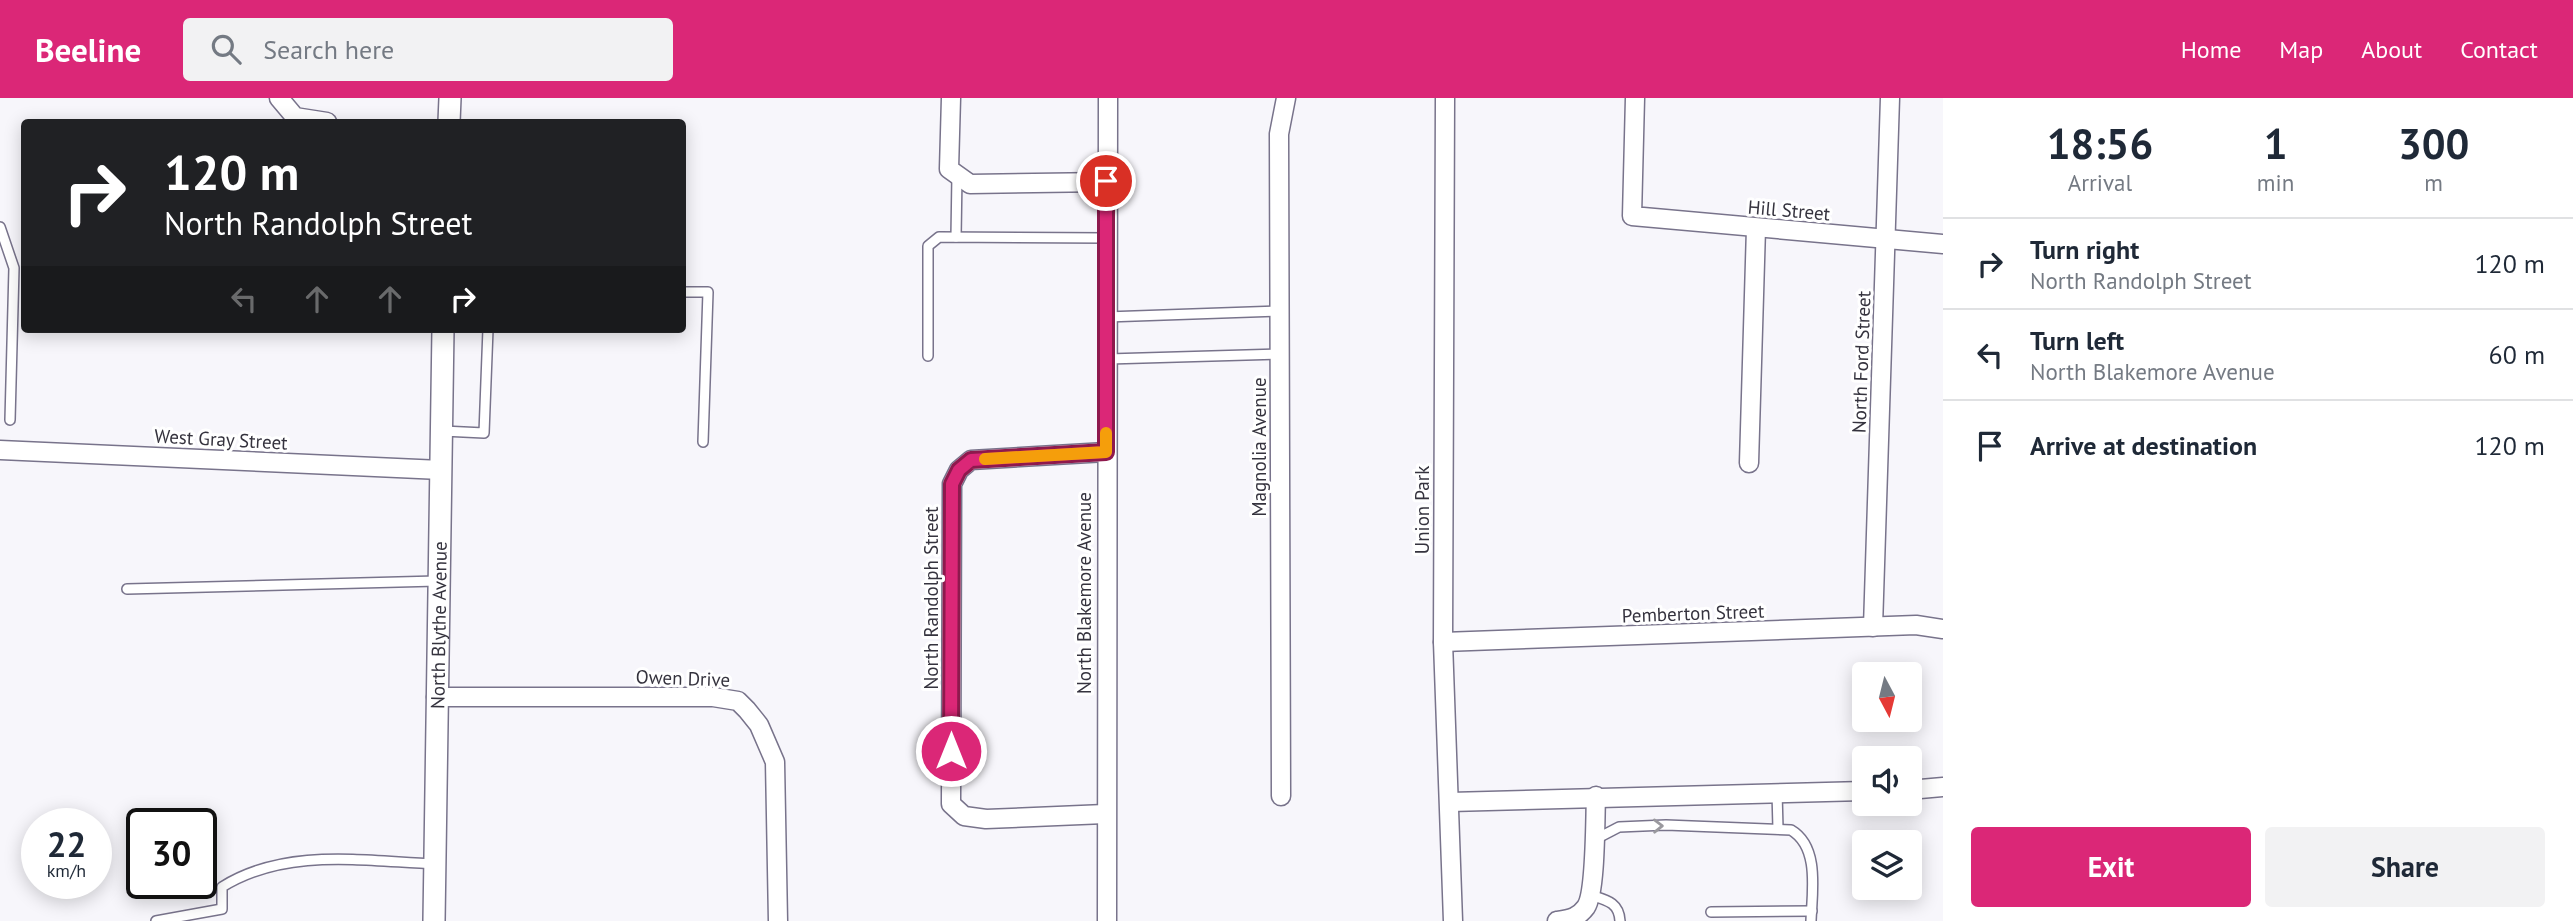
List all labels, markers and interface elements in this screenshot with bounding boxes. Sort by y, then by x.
search box [183,18,673,81]
text: Beeline [35,28,141,71]
icon: search [207,30,245,68]
text: Search here [263,33,394,66]
text: Home [2181,34,2241,65]
text: Map [2279,34,2323,65]
text: About [2361,34,2422,65]
text: Contact [2460,34,2538,65]
text: 18:56 [2047,116,2153,171]
text: 1 [2264,116,2287,171]
text: 300 [2398,116,2469,171]
text: 120 m [164,140,299,204]
icon: right [49,147,140,238]
pin [1076,151,1136,211]
icon: arrive [1087,162,1125,200]
text: Arrival [2068,168,2132,197]
text: min [2257,168,2294,197]
text: m [2424,168,2443,197]
street label: Hill Street [1747,194,1832,226]
text: North Randolph Street [164,202,472,244]
text: Turn right [2030,233,2139,266]
icon: right [1971,245,2009,283]
text: 120 m [2474,247,2545,280]
text: North Randolph Street [2030,266,2252,295]
icon: left [225,280,263,318]
icon: ahead [298,280,336,318]
icon: ahead [371,280,409,318]
icon: right [444,280,482,318]
street label: North Ford Street [1847,290,1875,433]
text: Turn left [2030,324,2124,357]
icon: left [1971,336,2009,374]
text: 60 m [2489,338,2545,371]
text: North Blakemore Avenue [2030,357,2275,386]
street label: Magnolia Avenue [1247,377,1271,517]
street label: West Gray Street [154,424,289,455]
icon: arrive [1971,427,2009,465]
text: Arrive at destination [2030,429,2257,462]
text: 120 m [2474,429,2545,462]
street label: Union Park [1410,466,1434,554]
street label: North Blakemore Avenue [1072,492,1096,694]
street label: North Randolph Street [919,506,943,690]
street label: North Blythe Avenue [425,541,452,709]
street label: Pemberton Street [1621,599,1765,627]
north arrow [1852,662,1922,732]
map controls [1852,662,1922,900]
street label: Owen Drive [635,664,731,692]
position arrow [914,714,988,788]
button: sound [1852,746,1922,816]
speed limit sign: 30 [126,808,217,899]
one-way arrow [1653,818,1664,833]
text: 22 [47,821,86,867]
button: Exit [1971,827,2251,907]
button: Share [2265,827,2545,907]
button: layers [1852,830,1922,900]
text: km/h [47,859,86,882]

